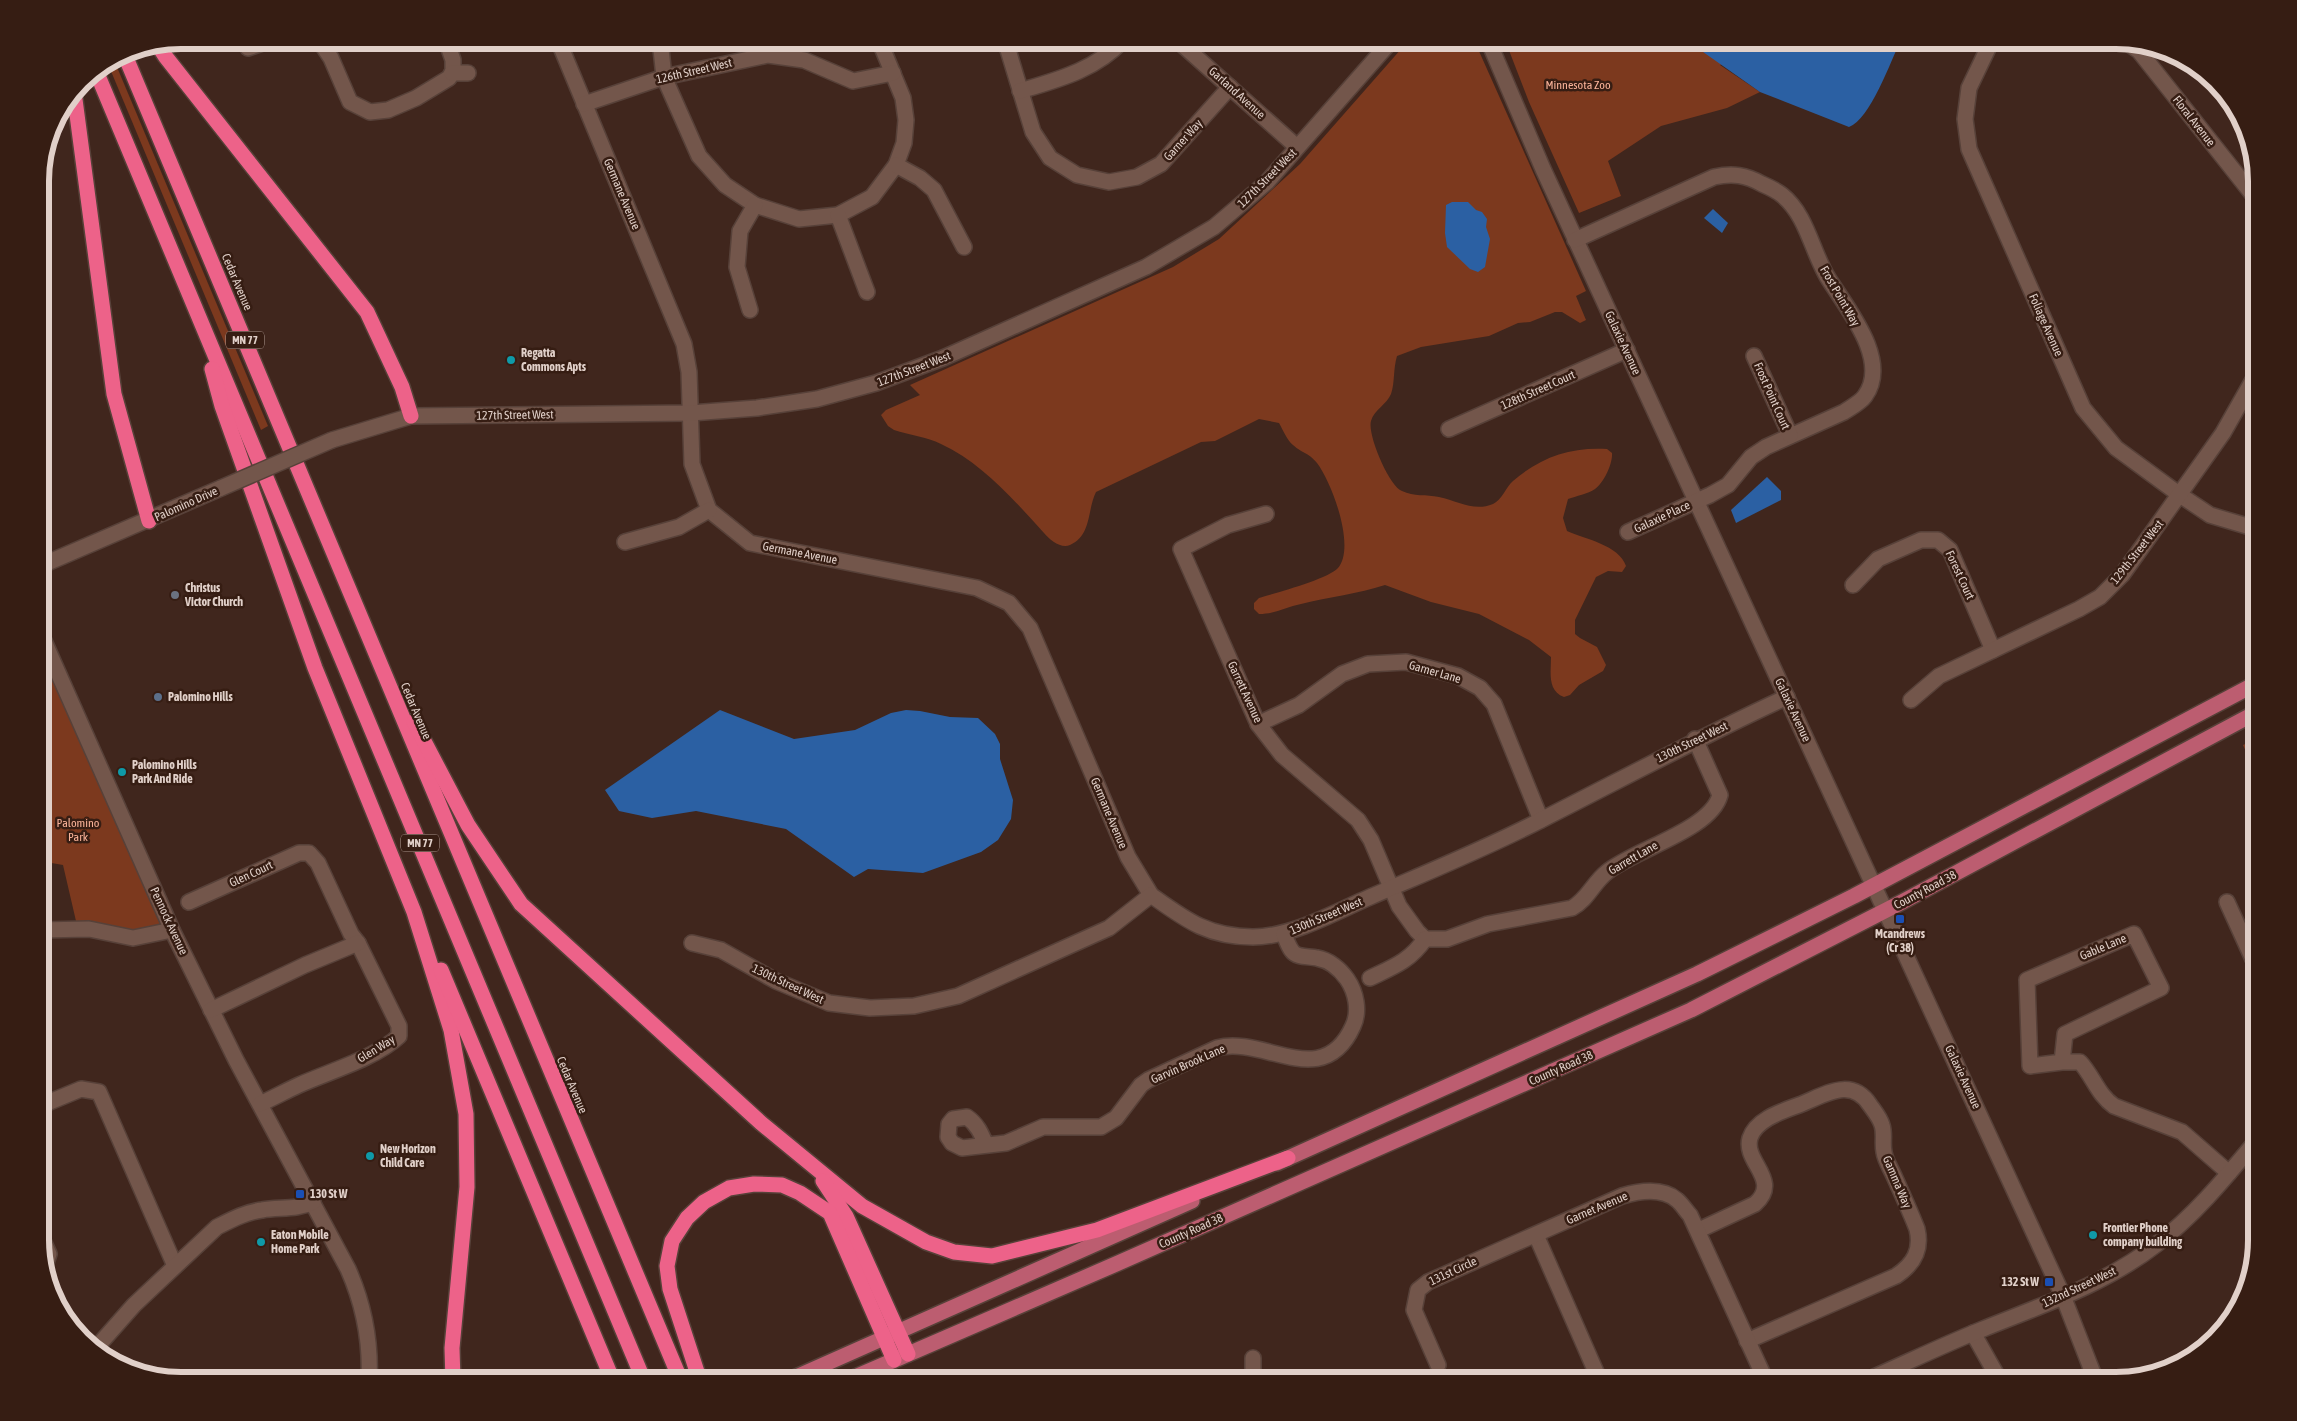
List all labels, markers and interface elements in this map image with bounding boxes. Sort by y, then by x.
street label: 126th Street West [655,55,734,87]
street label: Garland Avenue [1206,64,1268,122]
park label: Minnesota Zoo [1545,78,1611,92]
street label: Floral Avenue [2170,93,2218,149]
street label: Garner Way [1161,116,1205,164]
street label: 127th Street West [1235,145,1300,210]
street label: Germane Avenue [601,156,643,232]
street label: Cedar Avenue [219,251,255,313]
street label: Frost Point Way [1817,263,1863,329]
street label: Foliage Avenue [2026,292,2066,358]
street label: Galaxie Avenue [1602,309,1644,377]
road number: MN 77 [226,332,264,348]
place label: Regatta Commons Apts [521,346,587,374]
street label: 127th Street West [875,348,953,389]
marker: Regatta Commons Apts [505,354,517,366]
street label: Frost Point Court [1751,360,1793,432]
street label: 128th Street Court [1499,367,1578,413]
street label: 127th Street West [476,407,554,423]
street label: Palomino Drive [152,484,220,524]
street label: Galaxie Place [1632,498,1692,536]
street label: 129th Street West [2108,517,2167,587]
street label: Germane Avenue [762,539,838,567]
street label: Forest Court [1943,548,1978,602]
place label: Christus Victor Church [184,581,243,609]
marker: Christus Victor Church [169,589,181,601]
street label: Garner Lane [1407,658,1463,686]
street label: Garrett Avenue [1225,659,1265,725]
street label: Galaxie Avenue [1772,676,1814,744]
street label: Cedar Avenue [398,680,434,742]
place label: Palomino Hills [168,690,234,704]
marker: Palomino Hills [152,691,164,703]
street label: 130th Street West [1654,719,1730,765]
place label: Palomino Hills Park And Ride [132,758,198,786]
marker: Palomino Hills Park And Ride [116,766,128,778]
street label: Germane Avenue [1088,775,1130,851]
park label: Palomino Park [57,816,100,844]
road number: MN 77 [401,834,439,851]
street label: Garrett Lane [1606,838,1660,878]
street label: Glen Court [227,858,275,890]
street label: County Road 38 [1891,868,1959,912]
street label: Pennock Avenue [147,885,191,957]
street label: 130th Street West [1288,894,1365,938]
marker: Mcandrews (Cr 38) [1894,913,1906,925]
place label: Mcandrews (Cr 38) [1875,927,1926,955]
street label: Gable Lane [2078,931,2128,963]
street label: 130th Street West [750,961,826,1007]
street label: Glen Way [355,1032,397,1066]
street label: Garvin Brook Lane [1149,1041,1227,1087]
street label: Galaxie Avenue [1942,1043,1984,1111]
street label: County Road 38 [1527,1048,1595,1088]
street label: Cedar Avenue [554,1054,590,1116]
place label: New Horizon Child Care [380,1142,436,1170]
marker: New Horizon Child Care [364,1150,376,1162]
street label: Gamma Way [1880,1154,1914,1210]
place label: 130 St W [310,1187,348,1201]
marker: 130 St W [294,1188,306,1200]
street label: Garnet Avenue [1564,1189,1630,1227]
street label: County Road 38 [1157,1211,1225,1251]
place label: Frontier Phone company building [2103,1221,2183,1249]
place label: Eaton Mobile Home Park [271,1228,329,1256]
marker: Frontier Phone company building [2087,1229,2099,1241]
marker: Eaton Mobile Home Park [255,1236,267,1248]
street label: 131st Circle [1427,1254,1479,1288]
street label: 132nd Street West [2040,1264,2118,1310]
place label: 132 St W [2002,1275,2039,1289]
marker: 132 St W [2043,1276,2055,1288]

